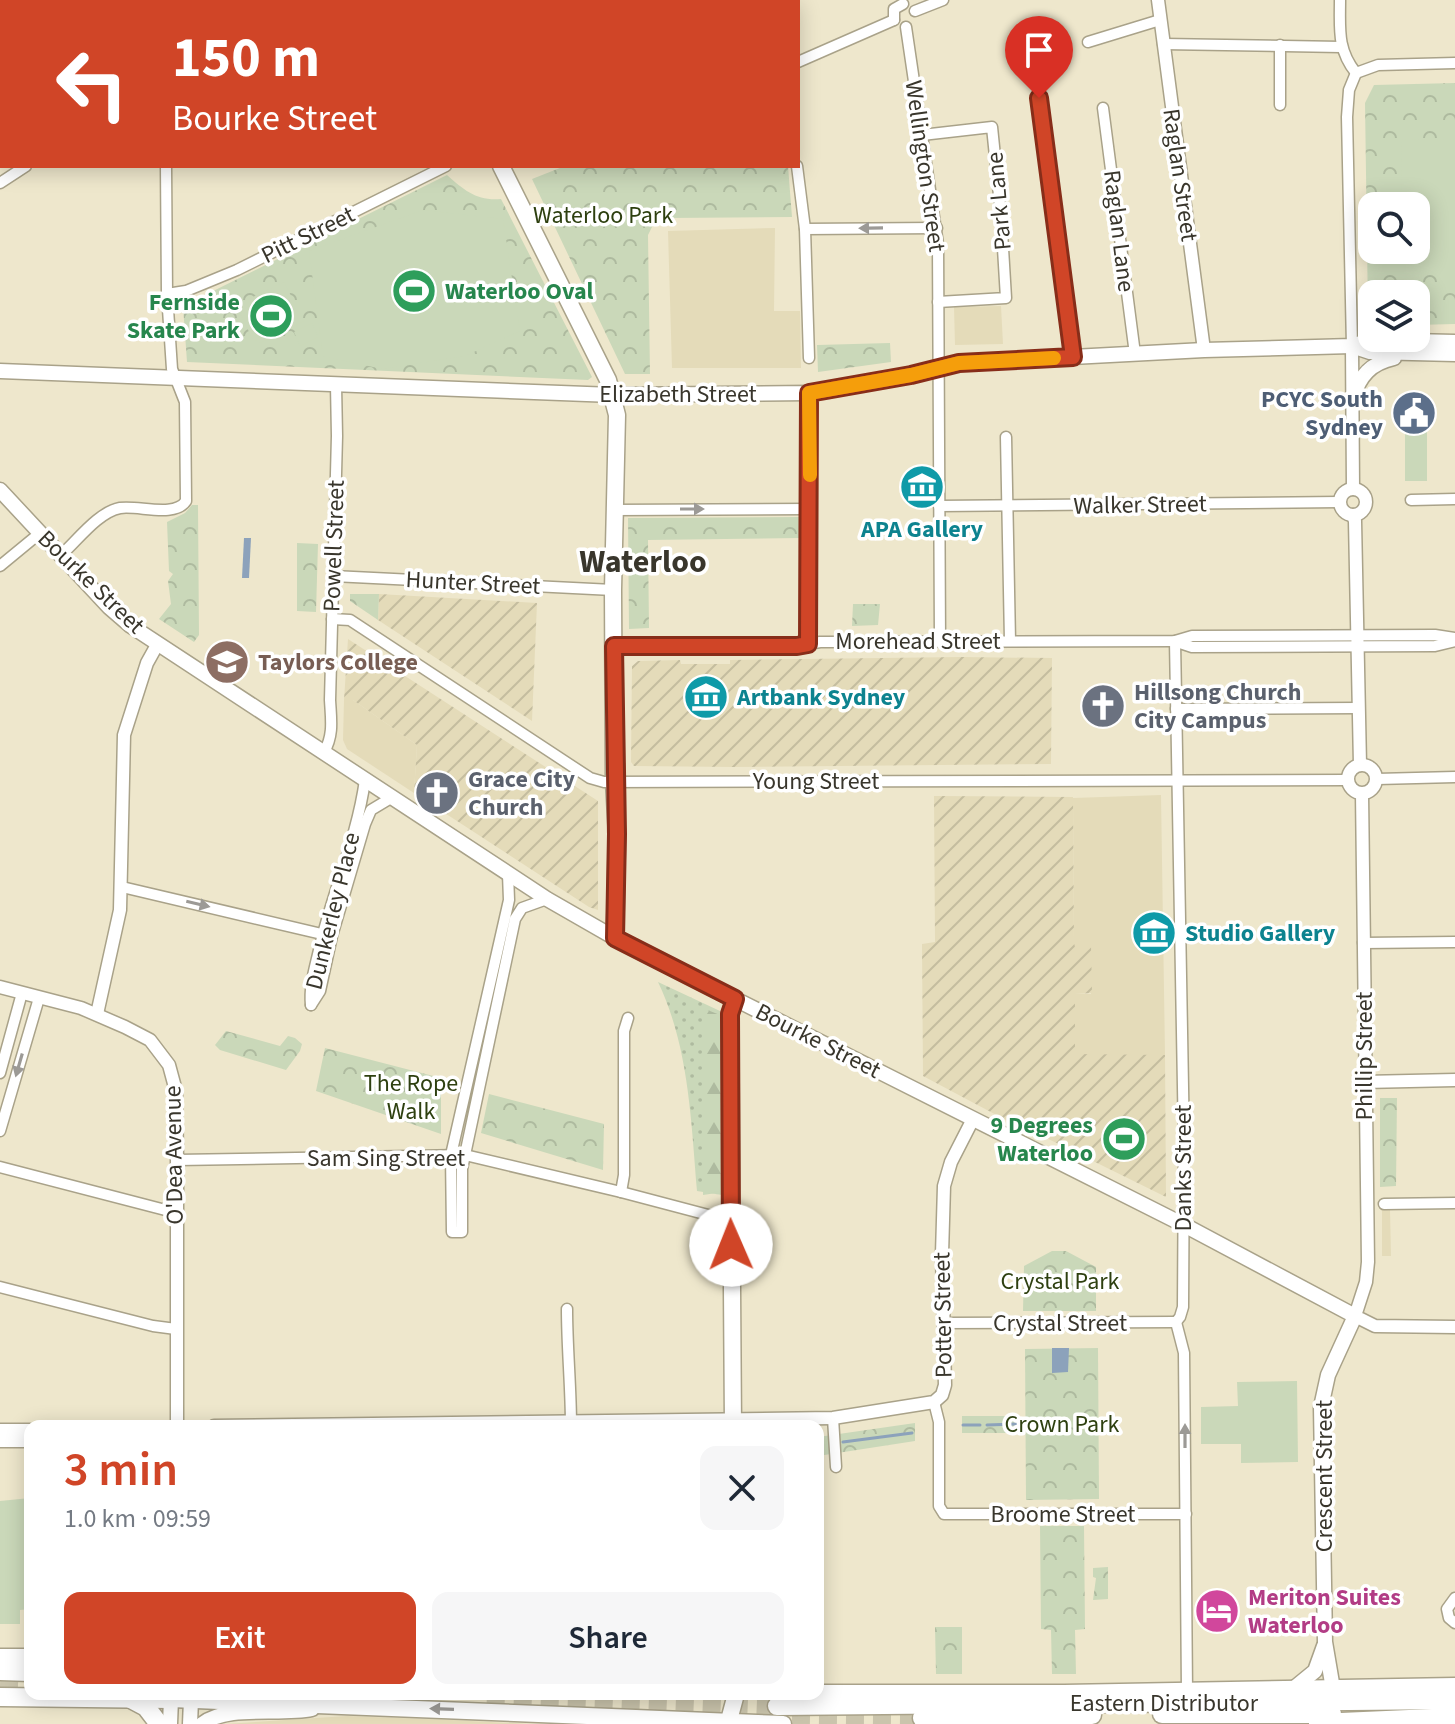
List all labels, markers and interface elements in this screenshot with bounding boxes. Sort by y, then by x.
pin [1005,16,1073,98]
text: 150 m [172,19,320,98]
icon: arrive [1017,28,1061,72]
icon: left [40,32,144,136]
street label: Wellington Street [896,78,954,254]
text: Bourke Street [172,93,377,144]
street label: Raglan Street [1153,106,1207,244]
street label: Park Lane [977,150,1021,252]
street label: Raglan Lane [1094,168,1144,294]
map controls [1358,192,1430,352]
button: search [1358,192,1430,264]
street label: Pitt Street [255,197,361,273]
park label: Waterloo Park [533,198,673,233]
one-way arrow [858,222,883,234]
sports icon: Waterloo Oval [390,267,438,315]
place label: Waterloo Oval [445,274,594,309]
button: layers [1358,280,1430,352]
place label: Fernside Skate Park [127,285,241,348]
sports icon: Fernside Skate Park [247,292,295,340]
street label: Elizabeth Street [599,377,757,412]
place label: PCYC South Sydney [1261,382,1383,445]
public building icon: PCYC South Sydney [1390,389,1438,437]
museum icon: APA Gallery [898,463,946,511]
street label: Powell Street [314,479,354,613]
street label: Walker Street [1073,486,1207,524]
one-way arrow [680,503,705,515]
place label: APA Gallery [860,512,983,547]
street label: Bourke Street [30,522,152,642]
district label: Waterloo [579,539,707,585]
street label: Hunter Street [405,562,541,604]
street label: Morehead Street [835,624,1001,659]
school or university icon: Taylors College [203,638,251,686]
place label: Taylors College [258,645,418,680]
museum icon: Artbank Sydney [682,673,730,721]
place label: Hillsong Church City Campus [1134,675,1301,738]
place label: Artbank Sydney [736,680,906,715]
church icon: Hillsong Church City Campus [1079,682,1127,730]
place label: Grace City Church [468,762,575,825]
street label: Young Street [752,764,879,799]
church icon: Grace City Church [413,769,461,817]
street label: Dunkerley Place [297,829,369,993]
one-way arrow [185,899,210,911]
museum icon: Studio Gallery [1130,909,1178,957]
place label: Studio Gallery [1185,916,1336,951]
street label: Phillip Street [1347,992,1382,1120]
street label: Bourke Street [749,994,887,1088]
one-way arrow [12,1053,25,1077]
park label: The Rope Walk [364,1066,458,1129]
street label: O'Dea Avenue [155,1085,193,1225]
street label: Danks Street [1166,1105,1201,1231]
place label: 9 Degrees Waterloo [990,1108,1093,1171]
sports icon: 9 Degrees Waterloo [1100,1115,1148,1163]
street label: Sam Sing Street [307,1141,465,1176]
position arrow [689,1203,773,1287]
street label: Potter Street [924,1252,962,1378]
park label: Crystal Park [1001,1264,1120,1299]
street label: Crystal Street [993,1306,1127,1341]
street label: Crescent Street [1307,1400,1342,1552]
park label: Crown Park [1005,1407,1119,1442]
one-way arrow [1179,1423,1191,1448]
text: 3 min [64,1436,178,1504]
button: close [700,1446,784,1530]
street label: Broome Street [991,1497,1135,1532]
text: 1.0 km · 09:59 [64,1500,211,1537]
place label: Meriton Suites Waterloo [1248,1580,1401,1643]
hotel icon: Meriton Suites Waterloo [1193,1587,1241,1635]
button: Exit [64,1592,416,1684]
button: Share [432,1592,784,1684]
street label: Eastern Distributor [1070,1686,1259,1721]
one-way arrow [429,1703,454,1715]

